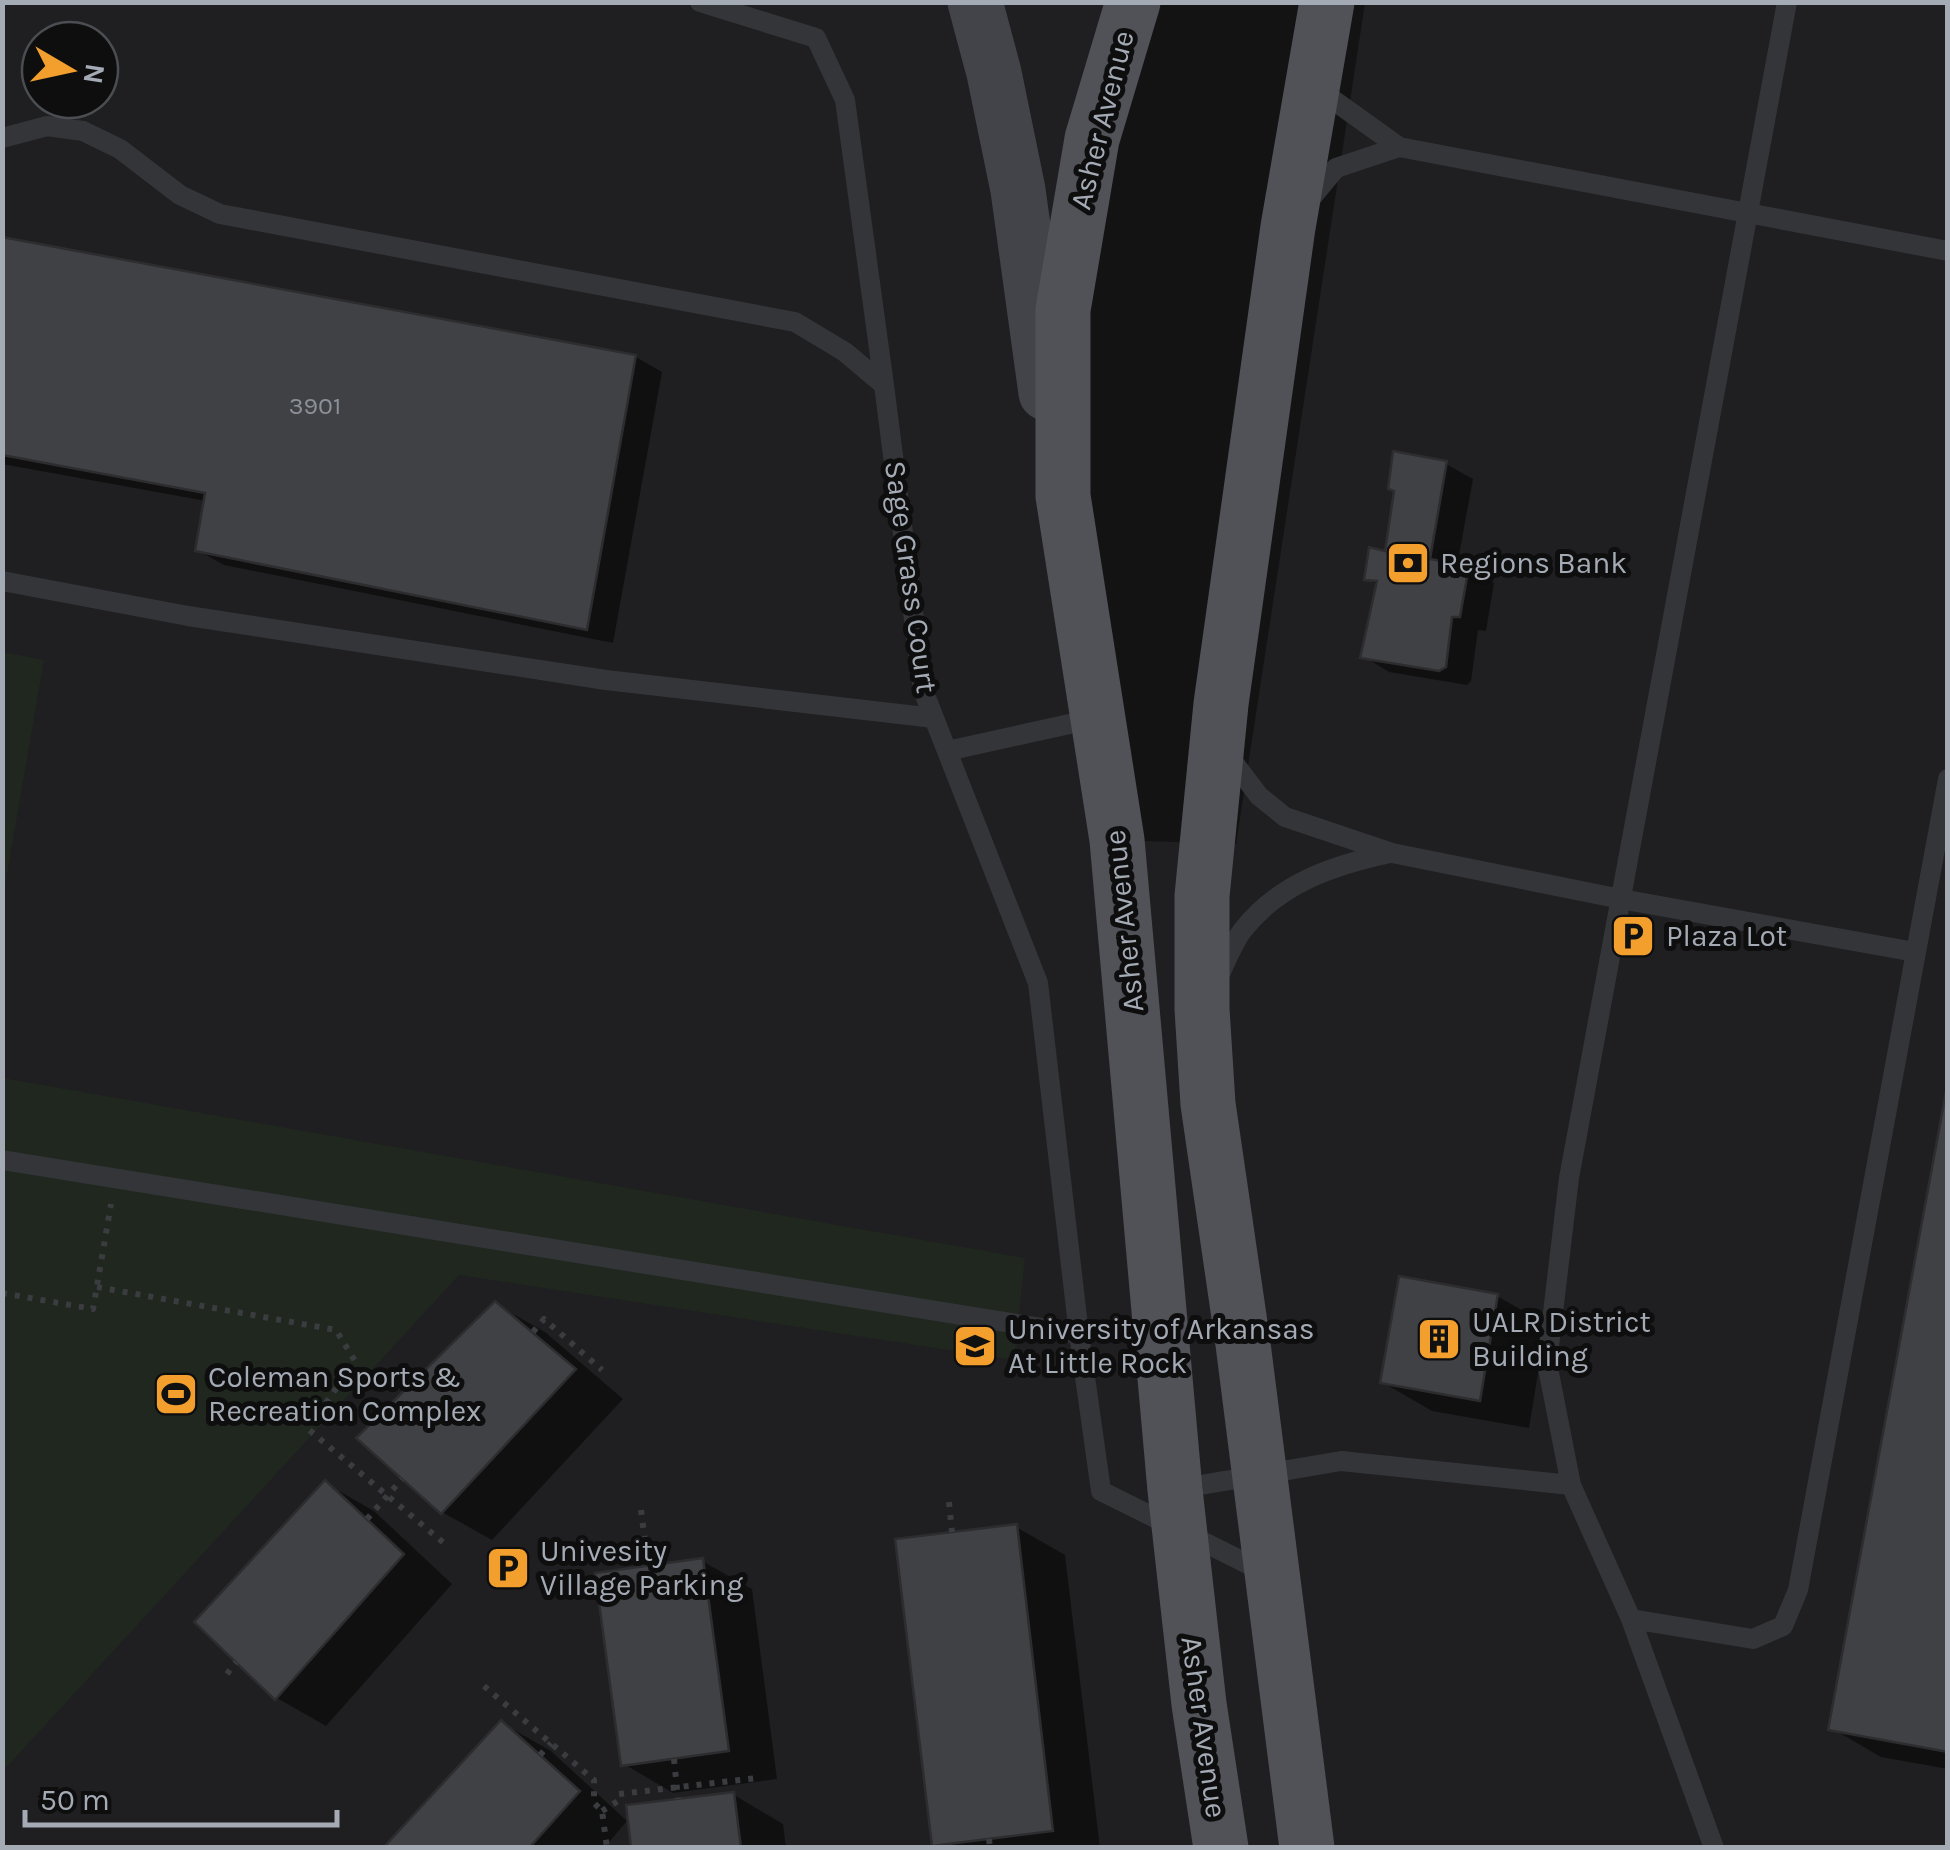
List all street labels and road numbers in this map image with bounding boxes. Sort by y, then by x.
street label: Asher Avenue [1062,27,1142,213]
street label: Sage Grass Court [877,458,945,696]
street label: Asher Avenue [1097,828,1151,1014]
street label: Asher Avenue [1173,1634,1235,1820]

